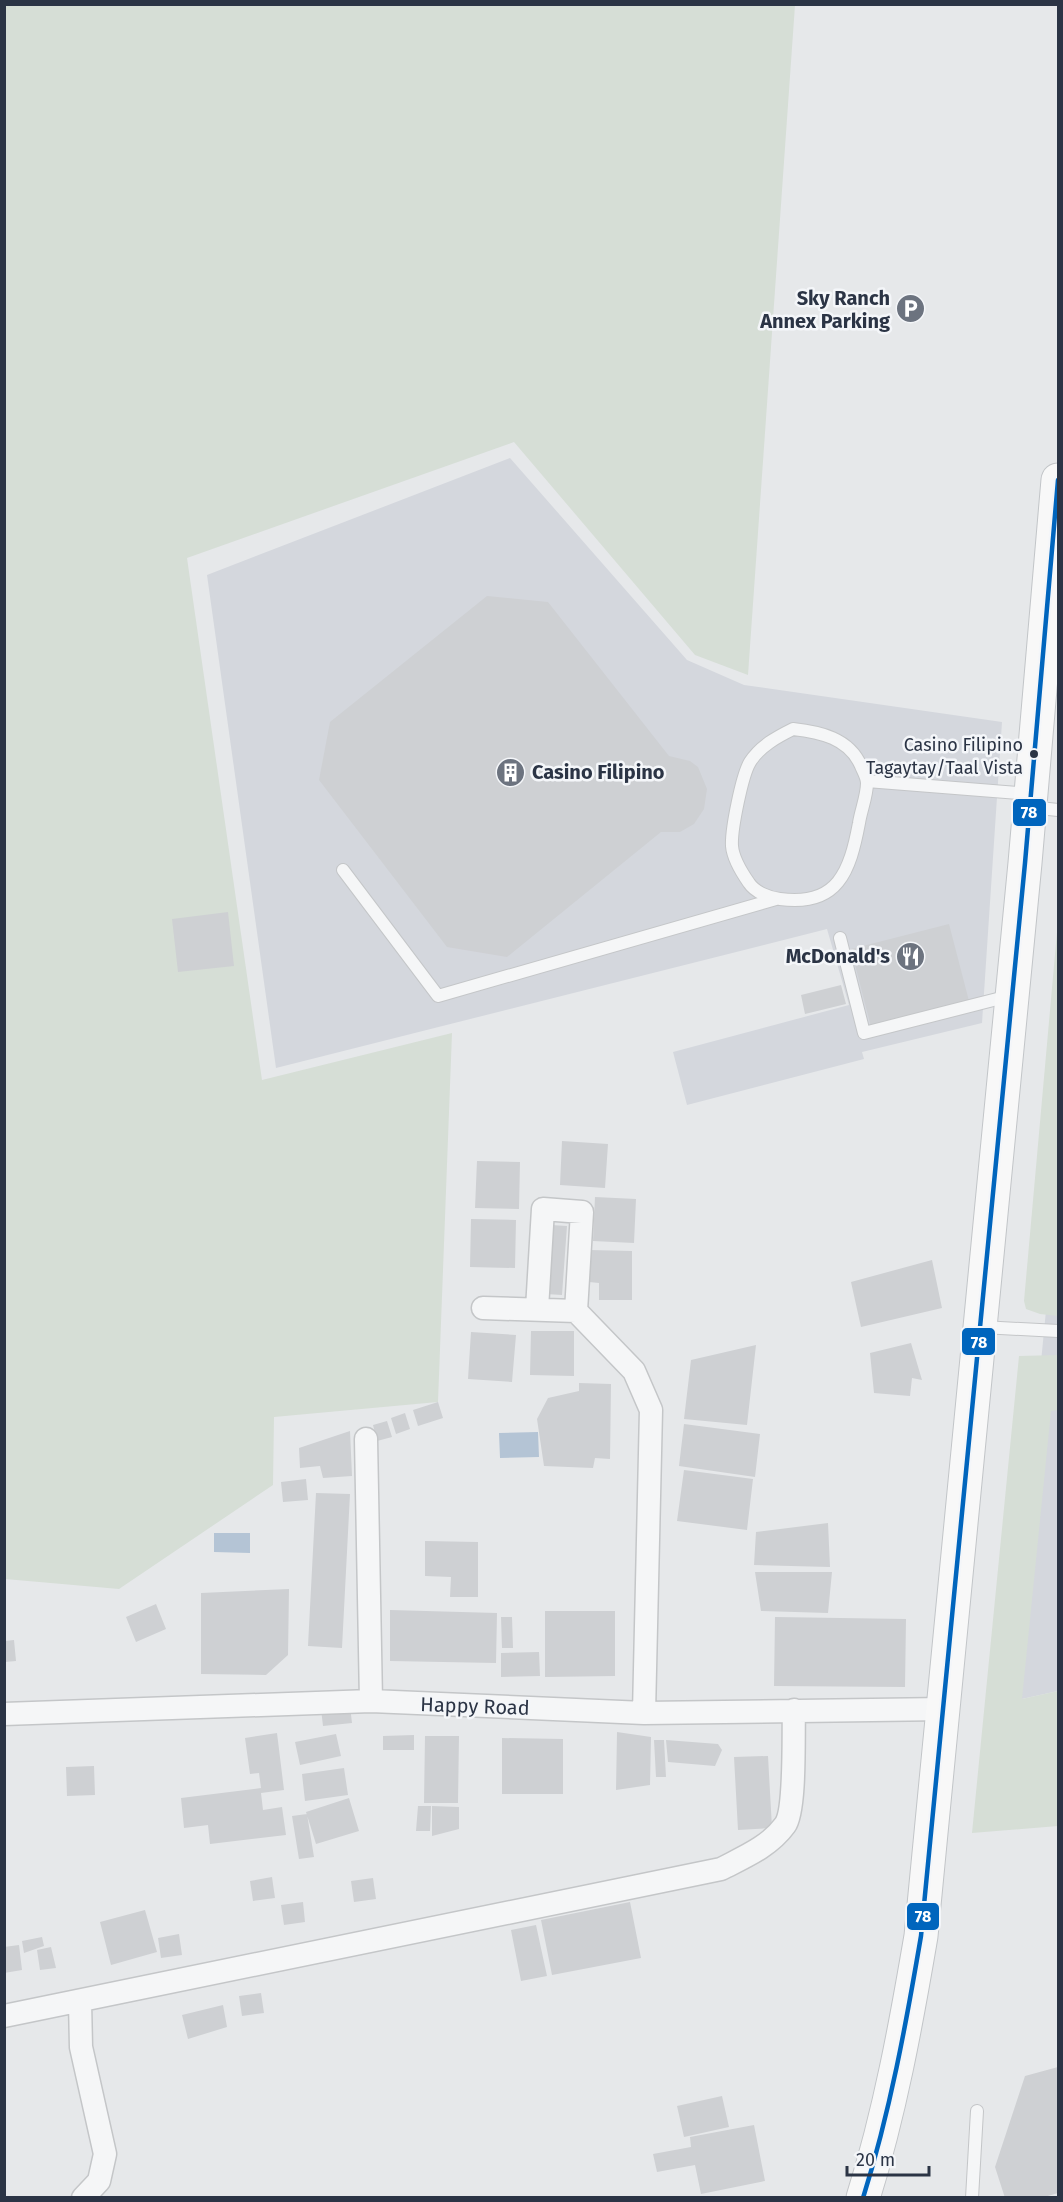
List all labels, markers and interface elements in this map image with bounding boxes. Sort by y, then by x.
place label: Sky Ranch Annex Parking [759,286,891,333]
parking icon: Sky Ranch Annex Parking [895,293,927,325]
place label: Casino Filipino Tagaytay/Taal Vista [866,734,1023,779]
marker: Casino Filipino Tagaytay/Taal Vista [1028,748,1040,760]
building icon: Casino Filipino [495,756,527,788]
place label: Casino Filipino [532,760,665,784]
line badge: 78 [1012,798,1047,827]
text: 78 [1021,803,1037,822]
restaurant icon: McDonald's [895,940,927,972]
place label: McDonald's [786,944,890,968]
line badge: 78 [961,1327,996,1356]
text: 78 [971,1333,987,1352]
street label: Happy Road [420,1692,530,1720]
line badge: 78 [906,1902,940,1931]
text: 78 [915,1907,931,1926]
scale bar [847,2139,930,2177]
text: 20 m [856,2149,895,2171]

